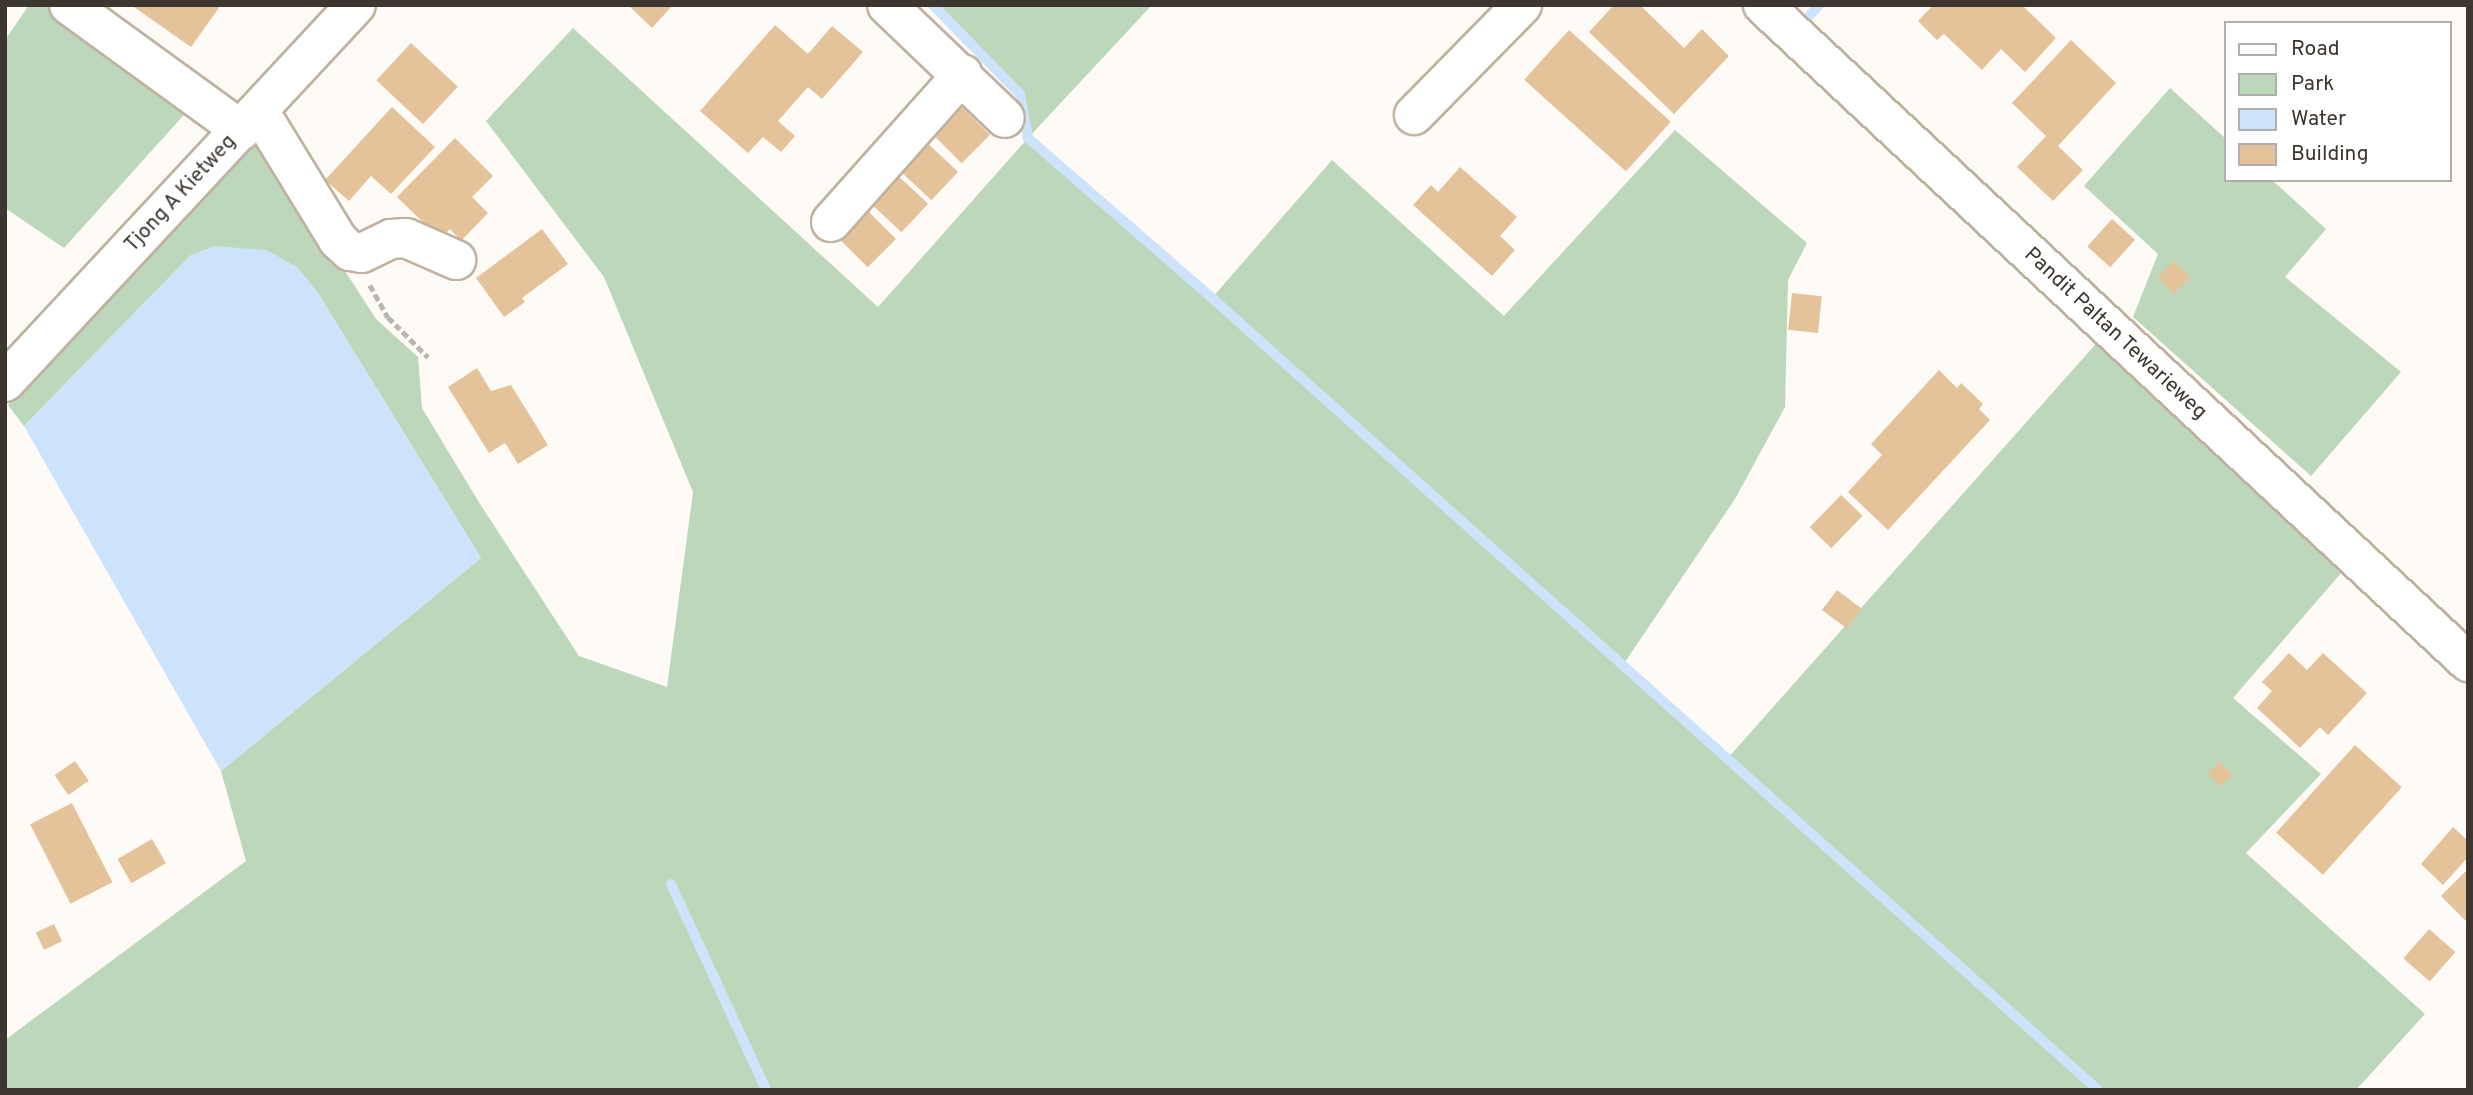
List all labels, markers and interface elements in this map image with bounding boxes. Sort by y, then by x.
legend [2224,21,2452,182]
text: Road [2291,36,2340,63]
text: Park [2291,71,2334,98]
text: Water [2291,106,2346,133]
street label: Tjong A Kietweg [119,129,243,259]
text: Building [2291,141,2369,168]
street label: Pandit Paltan Tewarieweg [2018,242,2212,426]

